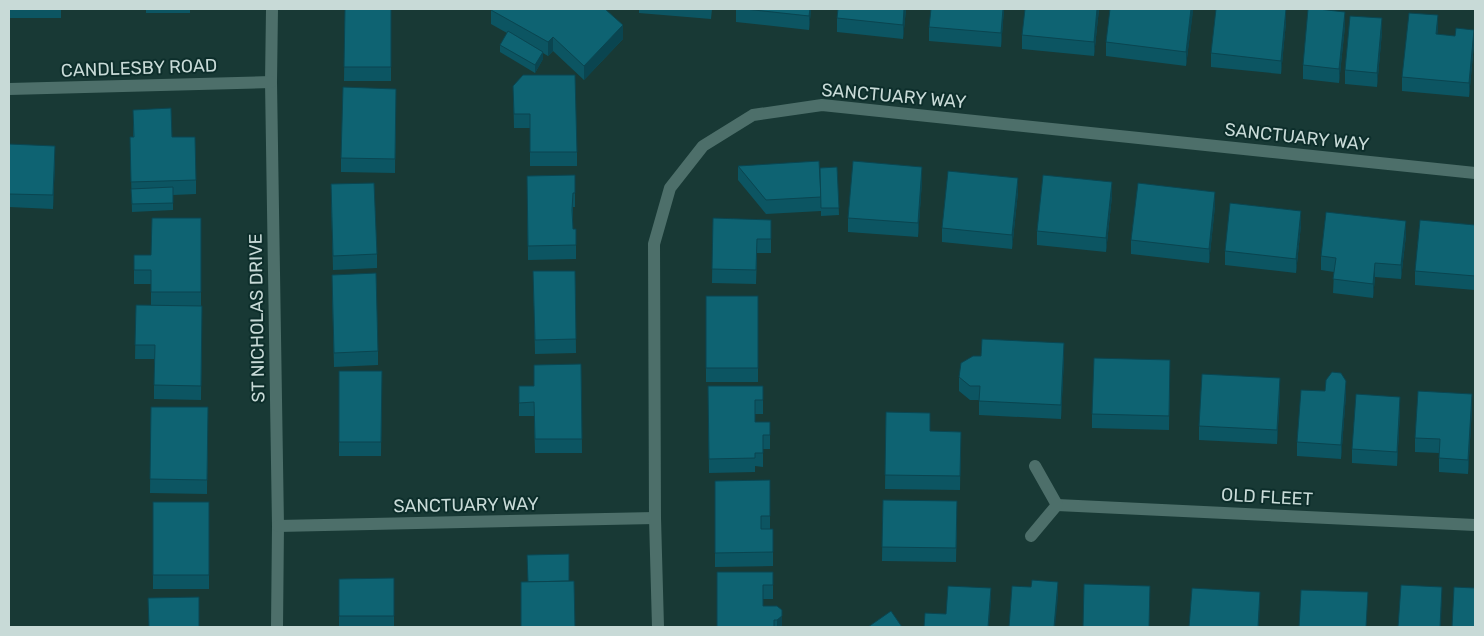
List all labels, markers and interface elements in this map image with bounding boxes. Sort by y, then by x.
street label: CANDLESBY ROAD [60,54,218,82]
street label: SANCTUARY WAY [821,79,968,113]
street label: SANCTUARY WAY [1224,118,1371,156]
street label: ST NICHOLAS DRIVE [245,233,269,403]
street label: OLD FLEET [1220,484,1314,510]
street label: SANCTUARY WAY [393,493,539,517]

